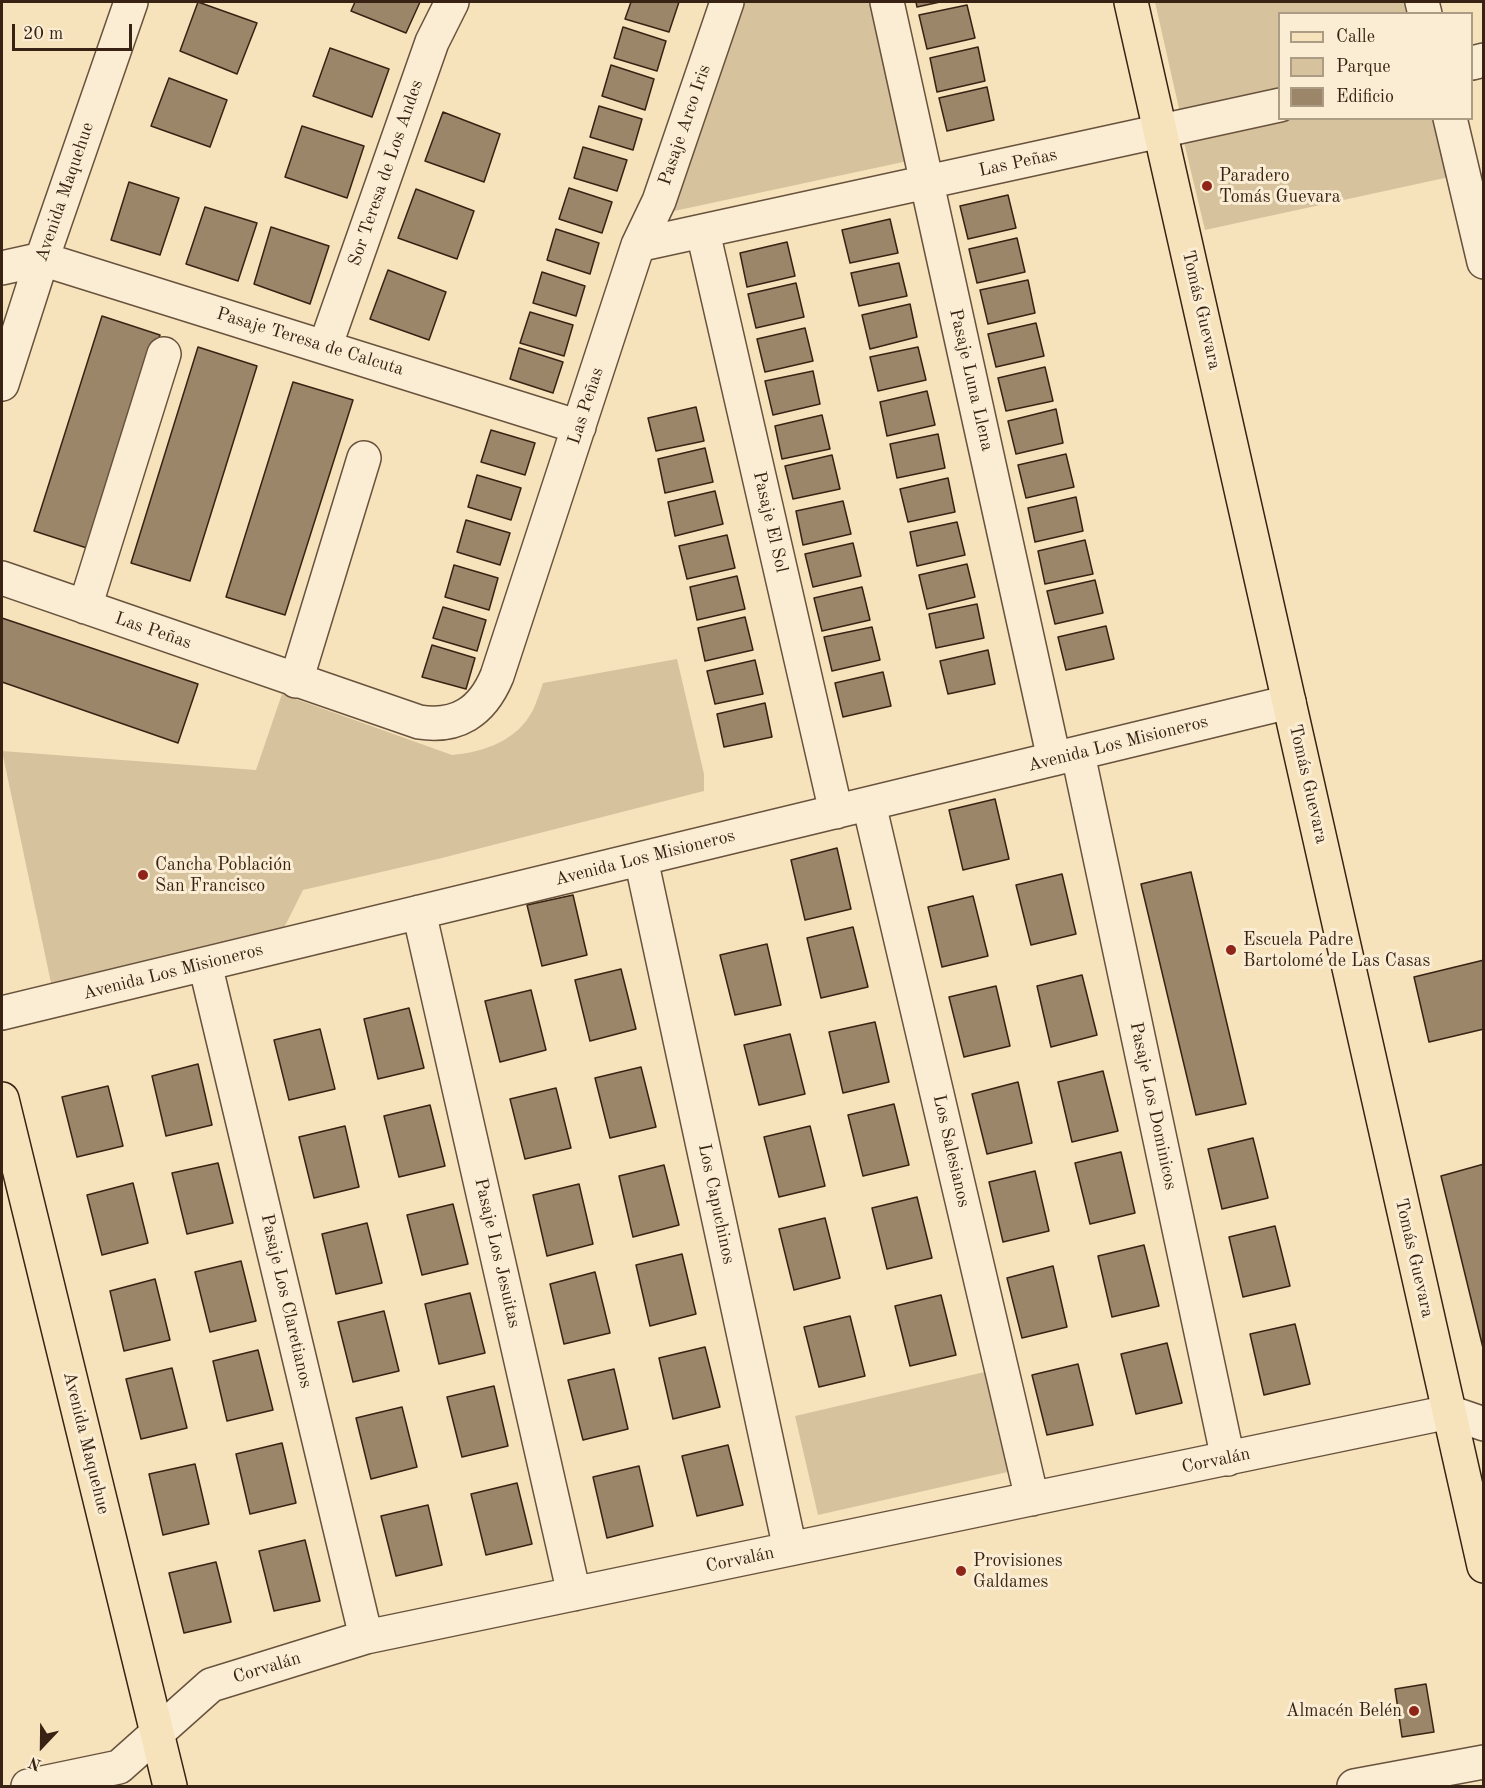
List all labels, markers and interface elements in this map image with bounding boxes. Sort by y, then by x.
scale bar [15,12,135,50]
legend [1278,12,1473,120]
text: 20 m [23,25,63,43]
text: Calle [1336,28,1375,46]
text: Parque [1336,58,1391,76]
street label: Pasaje Arco Iris [654,62,716,188]
street label: Sor Teresa de Los Andes [344,77,428,269]
text: Edificio [1336,88,1394,106]
street label: Avenida Maquehue [31,119,99,265]
street label: Las Peñas [977,144,1059,182]
place label: Paradero Tomás Guevara [1219,165,1341,207]
marker: Paradero Tomás Guevara [1200,179,1214,193]
street label: Tomás Guevara [1177,248,1225,372]
street label: Pasaje Teresa de Calcuta [214,303,406,381]
street label: Pasaje Luna Llena [944,307,998,453]
street label: Las Peñas [563,365,609,447]
street label: Pasaje El Sol [748,469,792,575]
street label: Las Peñas [112,608,194,654]
street label: Avenida Los Misioneros [1026,711,1210,777]
street label: Tomás Guevara [1284,722,1332,846]
street label: Avenida Los Misioneros [553,825,737,891]
place label: Cancha Población San Francisco [155,854,292,896]
marker: Cancha Población San Francisco [136,868,150,882]
place label: Escuela Padre Bartolomé de Las Casas [1243,929,1430,972]
street label: Avenida Los Misioneros [81,939,265,1005]
marker: Escuela Padre Bartolomé de Las Casas [1224,943,1238,957]
street label: Pasaje Los Dominicos [1125,1020,1181,1192]
street label: Los Salesianos [928,1093,974,1209]
street label: Los Capuchinos [693,1142,739,1266]
street label: Pasaje Los Jesuitas [469,1176,525,1330]
street label: Tomás Guevara [1390,1196,1438,1320]
street label: Pasaje Los Claretianos [255,1212,317,1390]
street label: Avenida Maquehue [58,1370,114,1516]
street label: Corvalán [1180,1443,1252,1479]
street label: Corvalán [704,1542,776,1578]
place label: Provisiones Galdames [973,1550,1063,1592]
marker: Provisiones Galdames [954,1564,968,1578]
street label: Corvalán [231,1647,303,1689]
place label: Almacén Belén [1286,1700,1402,1722]
marker: Almacén Belén [1407,1704,1421,1718]
north arrow [12,1716,72,1776]
text: N [27,1753,44,1772]

